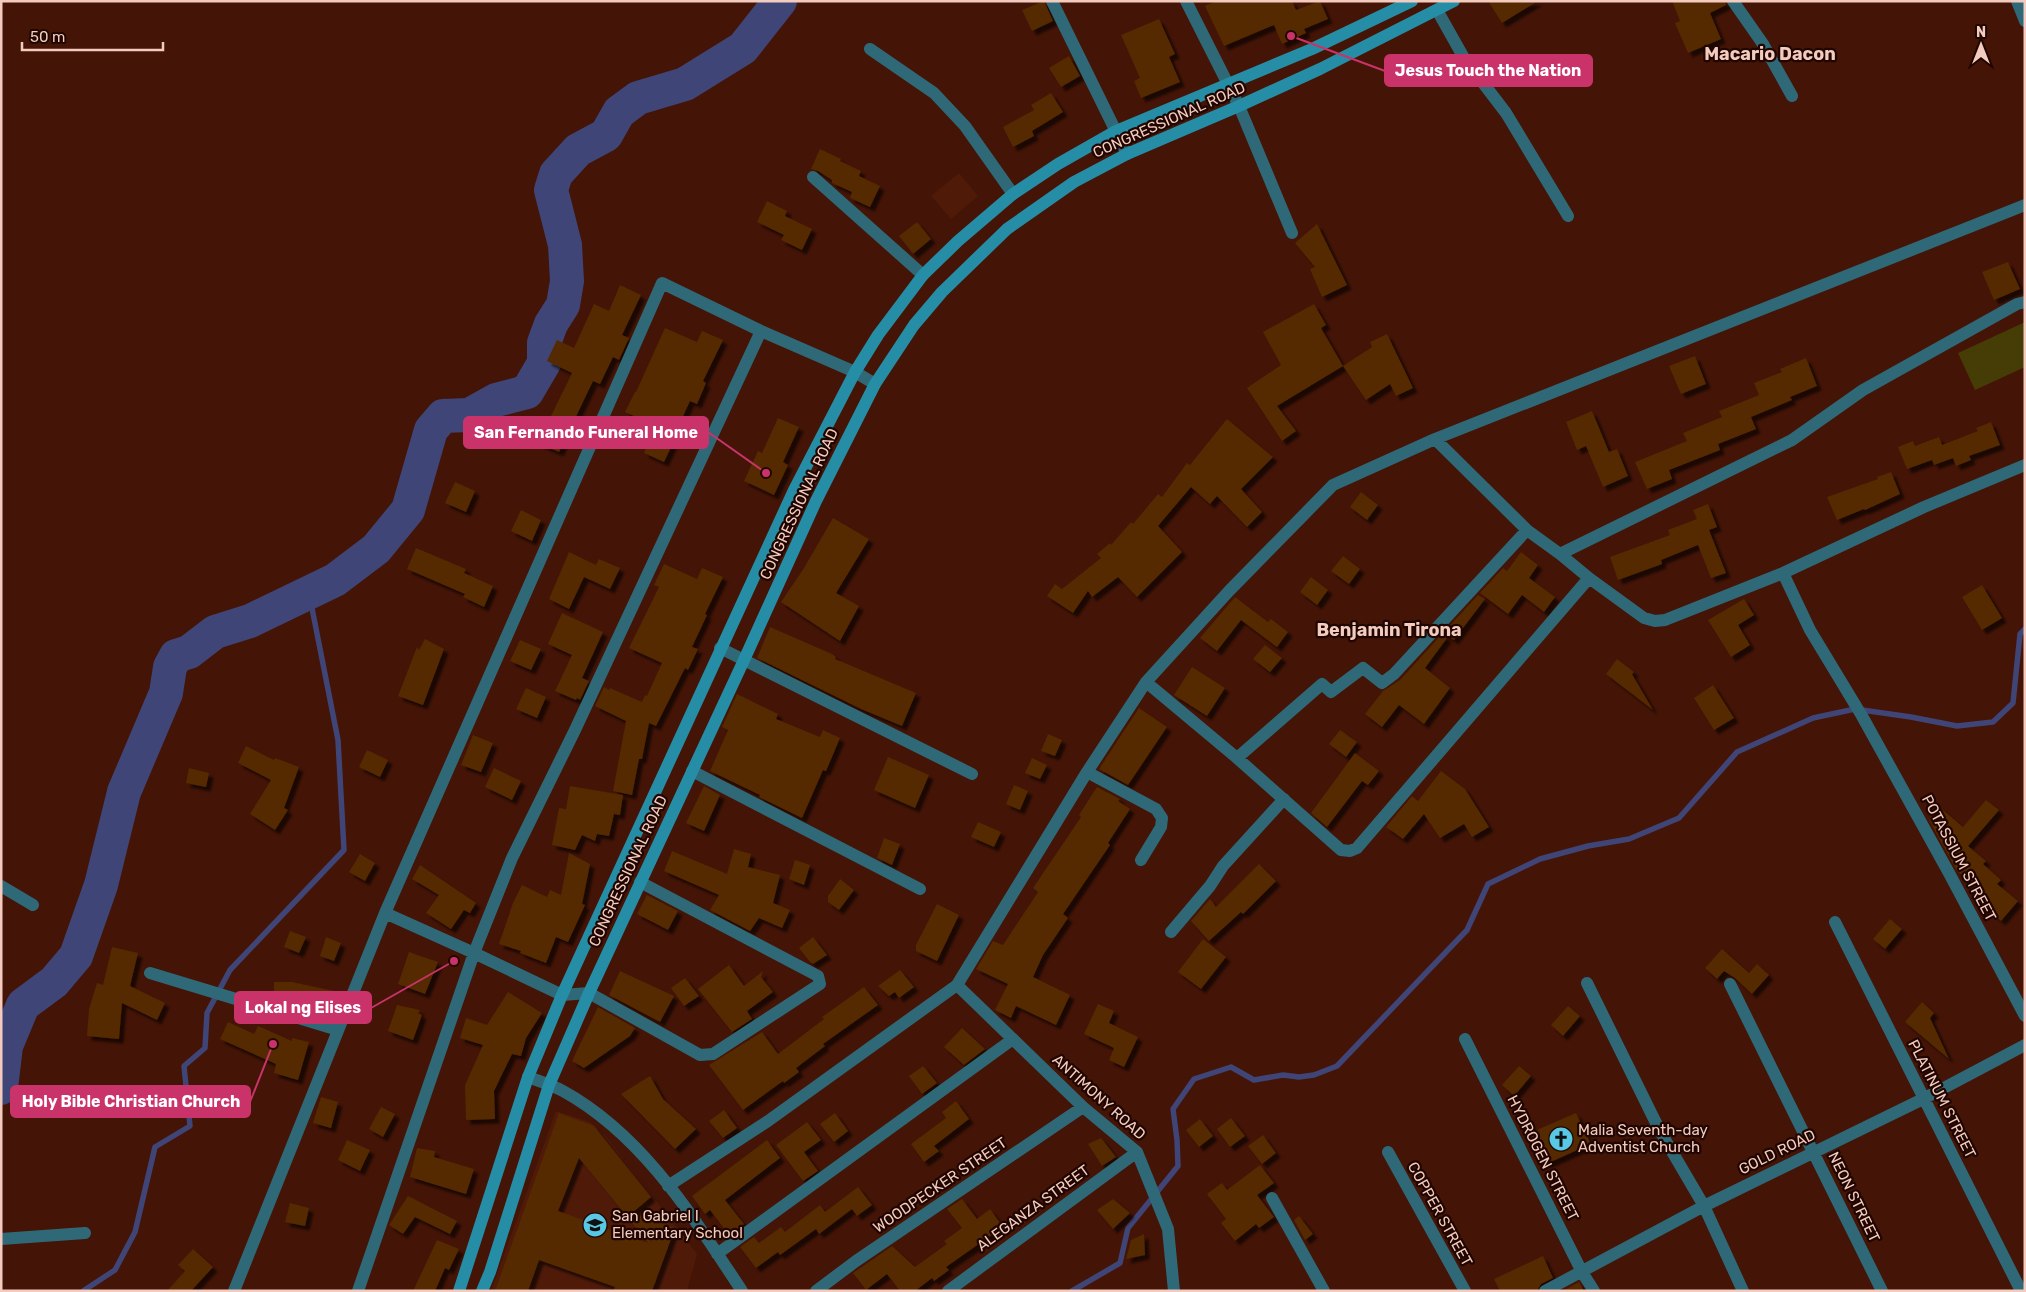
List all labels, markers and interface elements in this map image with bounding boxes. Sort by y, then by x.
scale bar [22,20,164,52]
north arrow [1956,20,2006,70]
text: N [1976,24,1986,41]
text: 50 m [30,28,65,46]
district label: Macario Dacon [1704,43,1836,65]
callout: Jesus Touch the Nation [1385,55,1592,86]
text: Jesus Touch the Nation [1395,61,1581,80]
street label: CONGRESSIONAL ROAD [1090,78,1248,162]
callout: San Fernando Funeral Home [464,417,708,448]
text: San Fernando Funeral Home [474,423,698,442]
street label: CONGRESSIONAL ROAD [756,425,842,583]
district label: Benjamin Tirona [1316,619,1462,641]
street label: CONGRESSIONAL ROAD [585,792,671,950]
street label: POTASSIUM STREET [1918,792,2000,925]
callout: Lokal ng Elises [235,992,371,1023]
text: Lokal ng Elises [245,998,361,1017]
street label: PLATINUM STREET [1904,1037,1980,1162]
street label: ANTIMONY ROAD [1049,1051,1149,1143]
callout: Holy Bible Christian Church [11,1086,250,1117]
text: Holy Bible Christian Church [22,1092,240,1111]
street label: HYDROGEN STREET [1503,1092,1583,1224]
place label: Malia Seventh-day Adventist Church [1578,1121,1708,1156]
church icon: Malia Seventh-day Adventist Church [1548,1126,1574,1152]
street label: GOLD ROAD [1736,1126,1818,1178]
street label: WOODPECKER STREET [870,1133,1011,1236]
street label: NEON STREET [1824,1149,1884,1245]
street label: COPPER STREET [1404,1159,1476,1270]
street label: ALEGANZA STREET [973,1161,1093,1255]
place label: San Gabriel I Elementary School [612,1207,743,1242]
school or university icon: San Gabriel I Elementary School [582,1212,608,1238]

